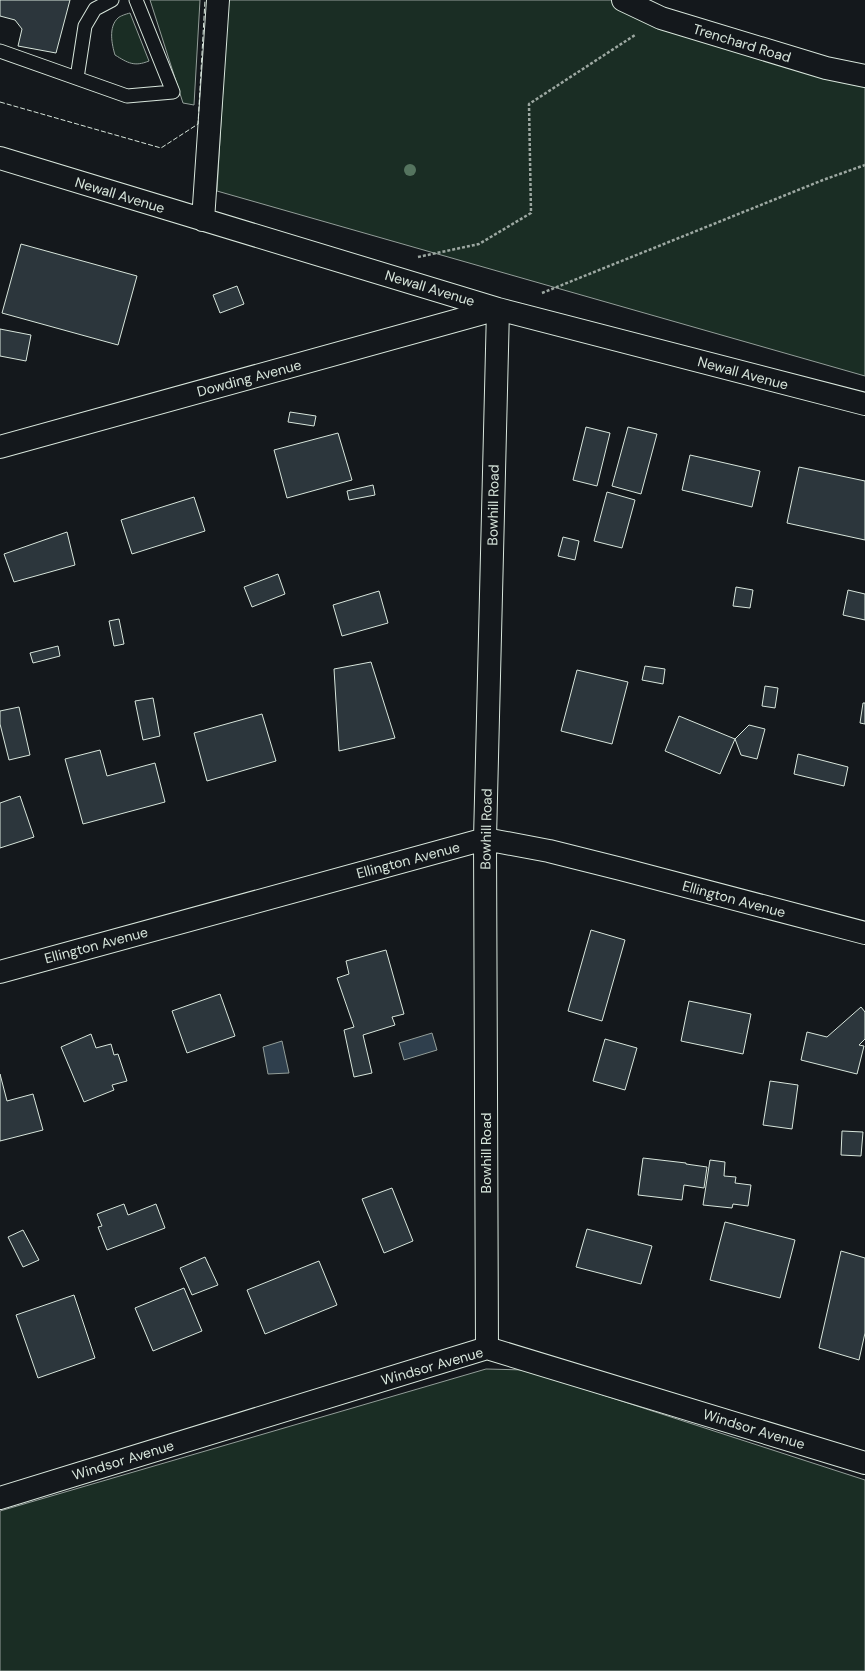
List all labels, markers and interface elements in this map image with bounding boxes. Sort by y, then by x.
street label: Trenchard Road [691,20,793,66]
street label: Newall Avenue [73,173,167,217]
street label: Newall Avenue [383,266,477,310]
street label: Newall Avenue [696,352,790,394]
street label: Dowding Avenue [195,355,303,401]
street label: Bowhill Road [483,464,503,546]
street label: Bowhill Road [476,788,496,870]
street label: Ellington Avenue [354,838,462,882]
street label: Ellington Avenue [680,877,788,921]
street label: Ellington Avenue [42,923,150,967]
street label: Bowhill Road [477,1112,495,1194]
street label: Windsor Avenue [379,1343,485,1389]
street label: Windsor Avenue [701,1405,807,1453]
street label: Windsor Avenue [70,1436,176,1484]

